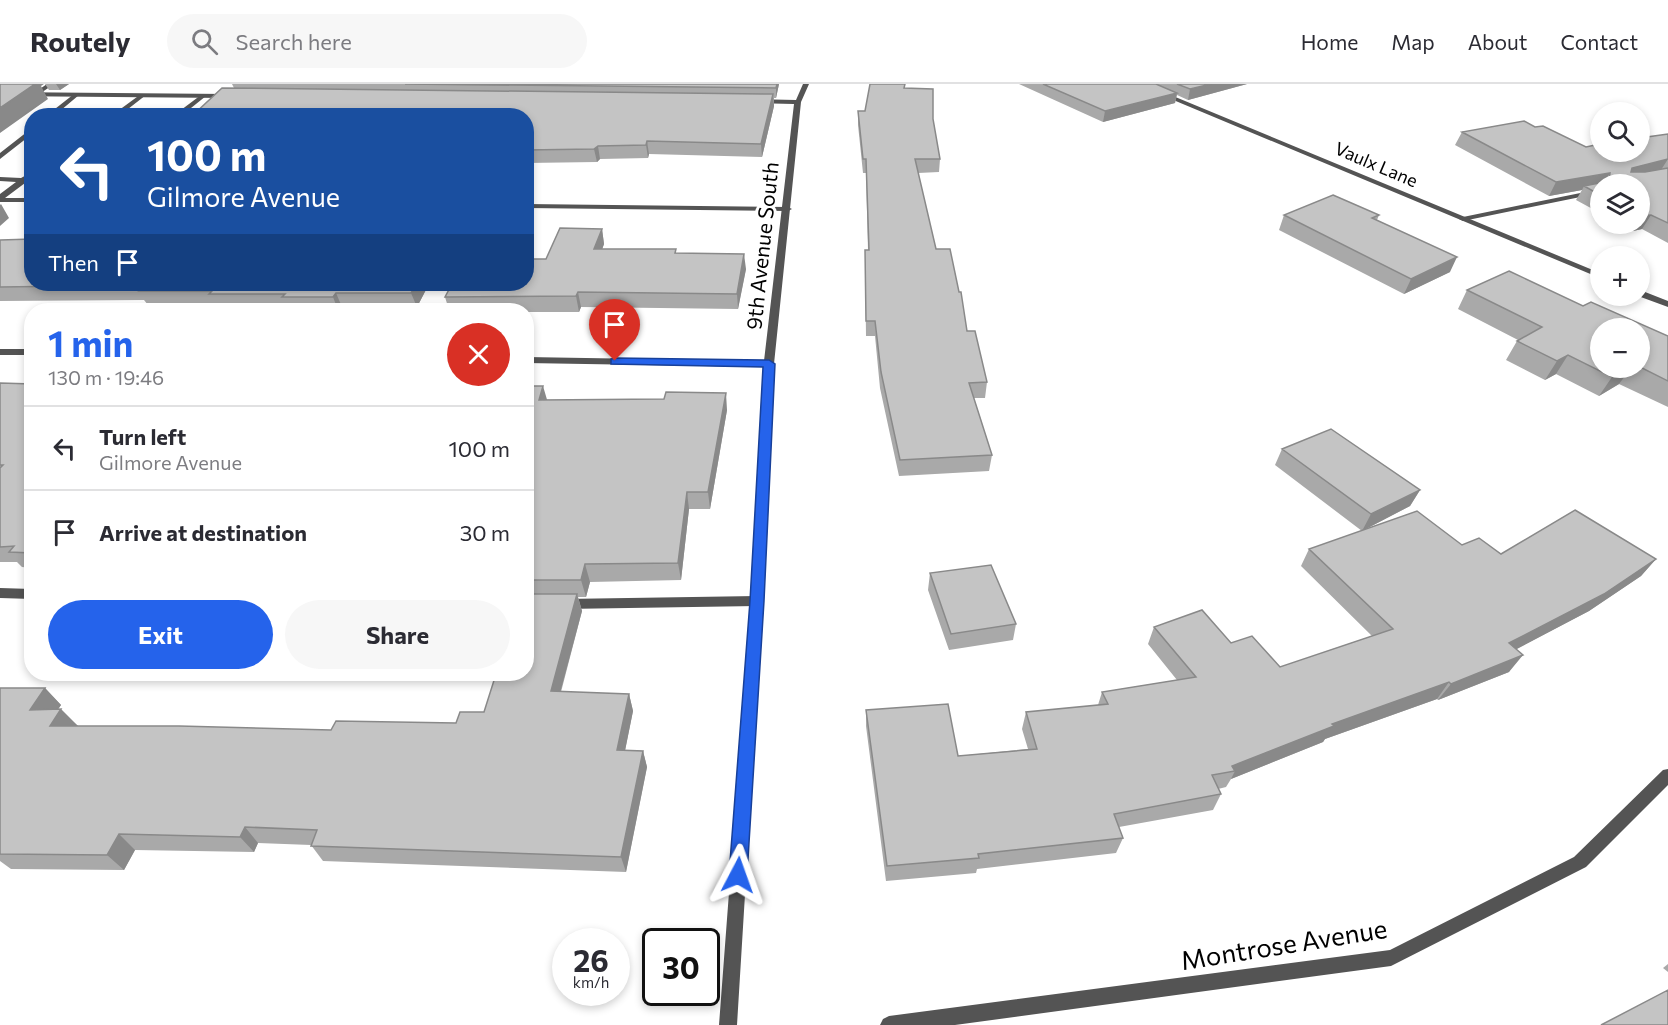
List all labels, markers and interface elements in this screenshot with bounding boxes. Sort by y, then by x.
search box [167,14,587,68]
text: Routely [30,24,131,58]
icon: search [188,25,221,58]
text: Search here [236,28,352,55]
text: Home [1301,29,1358,54]
text: Map [1391,29,1435,54]
text: About [1468,29,1527,54]
text: Contact [1560,29,1638,54]
map controls [1590,102,1650,378]
button: search [1590,102,1650,162]
text: 100 m [147,128,267,180]
icon: left [48,132,126,210]
street label: Vaulx Lane [1332,137,1421,191]
street label: 9th Avenue South [740,161,783,331]
button: layers [1590,174,1650,234]
text: Gilmore Avenue [147,180,340,213]
icon: arrive [111,246,144,279]
button: + [1590,246,1650,306]
text: Then [48,249,99,276]
pin [589,299,640,361]
icon: arrive [598,308,631,341]
button: − [1590,318,1650,378]
text: 1 min [48,320,133,364]
button: close [447,323,510,386]
text: 130 m · 19:46 [48,365,164,389]
text: Turn left [99,423,186,450]
icon: left [48,432,81,465]
text: 100 m [448,435,510,462]
text: Gilmore Avenue [99,450,242,474]
icon: arrive [48,516,81,549]
text: Arrive at destination [99,519,307,546]
text: 30 m [460,519,510,546]
button: Exit [48,600,273,669]
button: Share [285,600,510,669]
position arrow [706,843,770,907]
street label: Montrose Avenue [1178,912,1389,975]
speed limit sign: 30 [642,928,720,1006]
text: 26 [573,941,609,978]
text: km/h [573,973,609,991]

